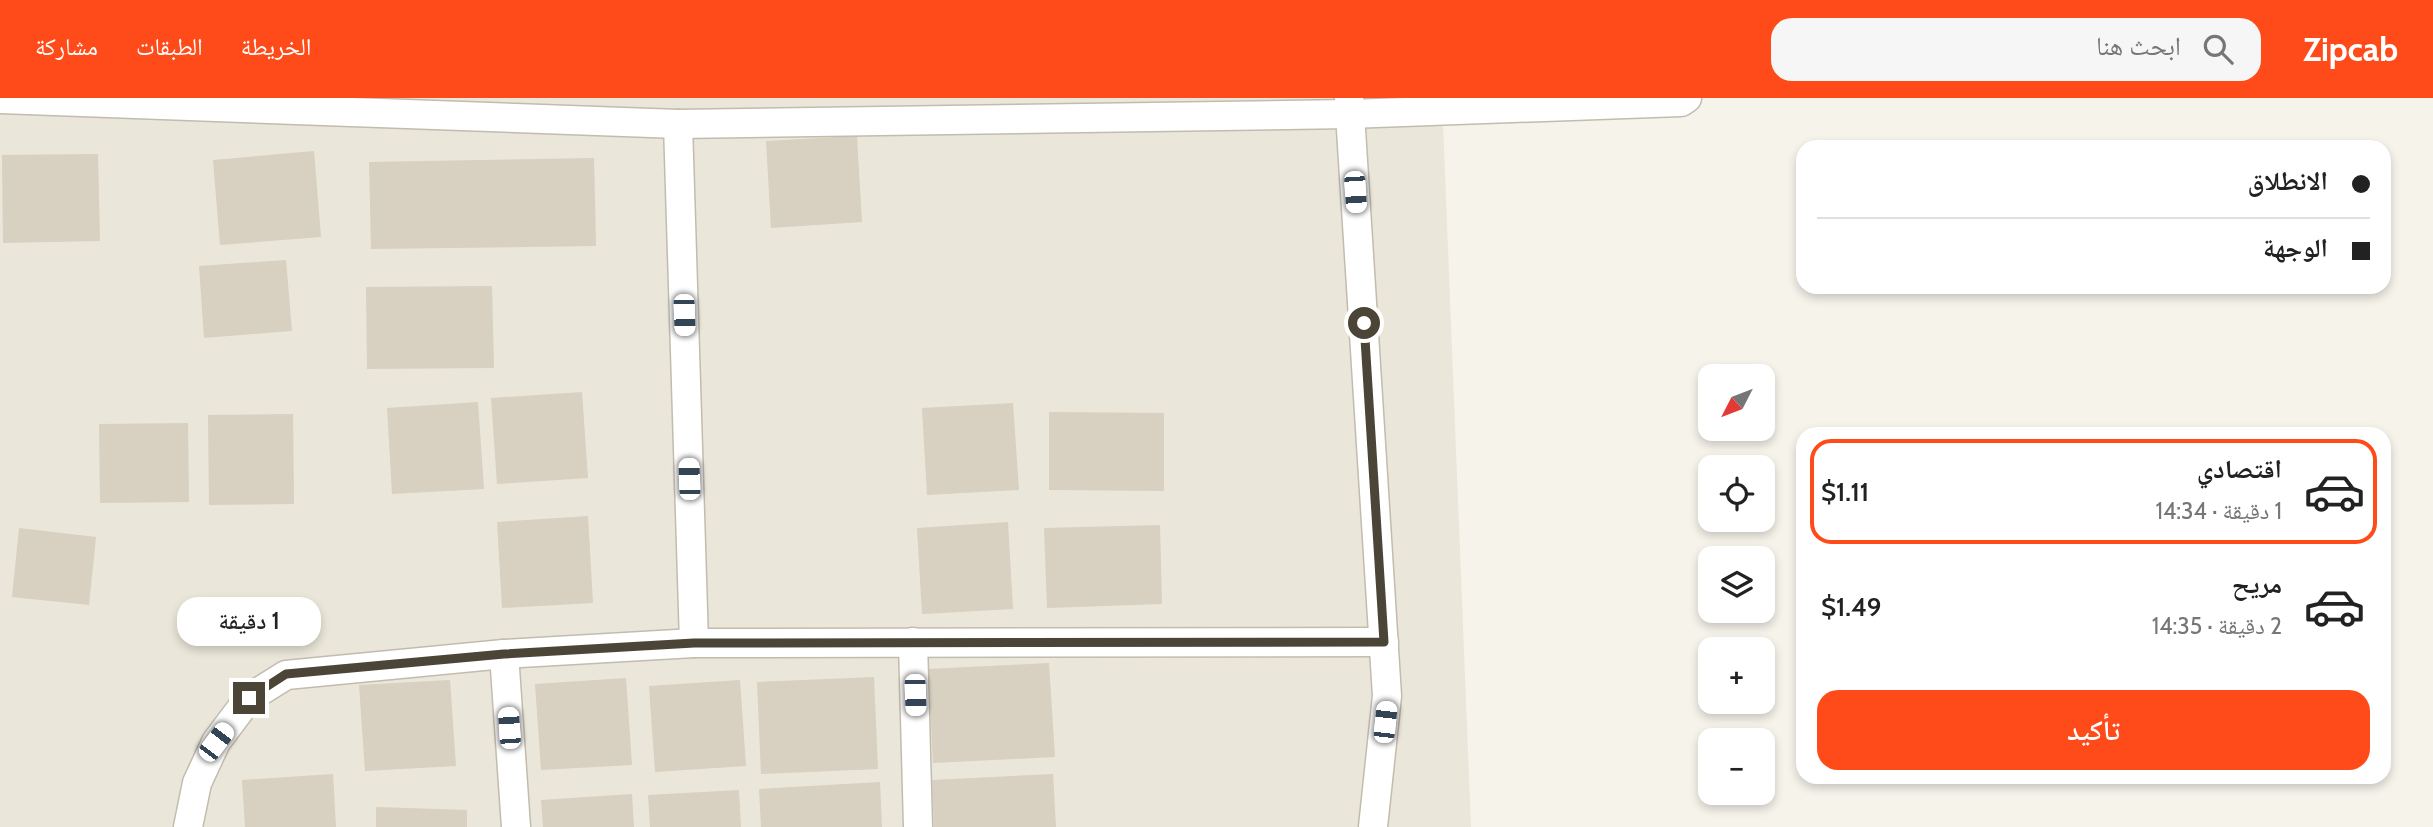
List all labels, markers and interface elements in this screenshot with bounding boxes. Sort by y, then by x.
search box [1771,18,2261,81]
text: Zipcab [2303,29,2398,69]
text: ابحث هنا [2096,30,2181,62]
icon: search [2199,30,2237,68]
text: مشاركة [35,32,98,61]
text: الطبقات [136,32,203,61]
text: الخريطة [241,32,311,61]
text: الانطلاق [2248,165,2328,197]
car [1344,170,1367,214]
text: الوجهة [2263,232,2328,264]
car [673,294,696,336]
route start [1348,307,1380,339]
north arrow [1698,364,1774,441]
map controls [1698,364,1775,805]
text: اقتصادي [2197,453,2282,485]
button: locate [1698,455,1775,532]
car [678,458,701,500]
icon: car [2303,460,2366,523]
text: $1.11 [1821,476,1869,508]
text: 1 دقيقة · 14:34 [2155,497,2282,525]
button: layers [1698,546,1775,623]
text: مريح [2232,568,2282,600]
icon: car [2303,575,2366,638]
text: $1.49 [1821,591,1881,623]
callout: 1 دقيقة [177,596,321,646]
text: 1 دقيقة [218,607,280,635]
text: 2 دقيقة · 14:35 [2152,612,2282,640]
button: + [1698,637,1775,714]
car [904,674,927,716]
route end [233,682,265,714]
button: تأكيد [1817,690,2370,770]
car [1373,700,1398,744]
car [498,706,521,750]
car [195,719,238,765]
button: − [1698,728,1775,805]

